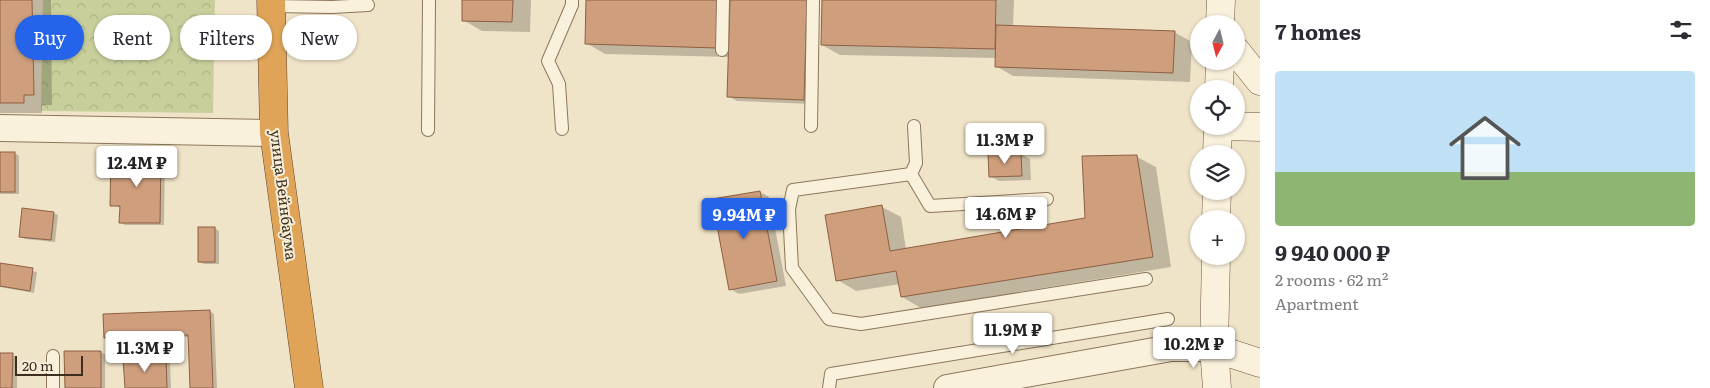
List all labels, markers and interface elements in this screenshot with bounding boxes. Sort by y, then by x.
chip: Buy [15,15,84,60]
chip: Rent [94,15,170,60]
chip: Filters [180,15,272,60]
chip: New [282,15,357,60]
north arrow [1190,15,1245,70]
map controls [1190,15,1245,265]
text: 7 homes [1275,15,1361,46]
icon: filters [1667,16,1695,44]
button: locate [1190,80,1245,135]
icon: home [1440,103,1530,193]
pin: 11.3M ₽ [959,122,1051,165]
text: 11.3M ₽ [976,127,1034,151]
street label: улица Вейнбаума [265,128,304,262]
button: layers [1190,145,1245,200]
pin: 12.4M ₽ [91,146,183,188]
text: 12.4M ₽ [107,150,167,174]
pin: 14.6M ₽ [960,196,1052,239]
pin: 9.94M ₽ [698,198,790,240]
text: 14.6M ₽ [976,201,1036,225]
text: 9.94M ₽ [713,202,775,226]
button: + [1190,210,1245,265]
text: 9 940 000 ₽ [1275,236,1390,267]
text: 2 rooms · 62 m² [1275,267,1388,291]
text: Apartment [1275,291,1359,315]
pin: 11.9M ₽ [967,312,1059,355]
text: 11.9M ₽ [984,317,1042,341]
pin: 10.2M ₽ [1148,326,1240,369]
pin: 11.3M ₽ [99,330,191,373]
text: 10.2M ₽ [1164,331,1224,355]
text: 11.3M ₽ [116,335,174,359]
scale bar [15,353,82,376]
text: 20 m [22,355,54,375]

